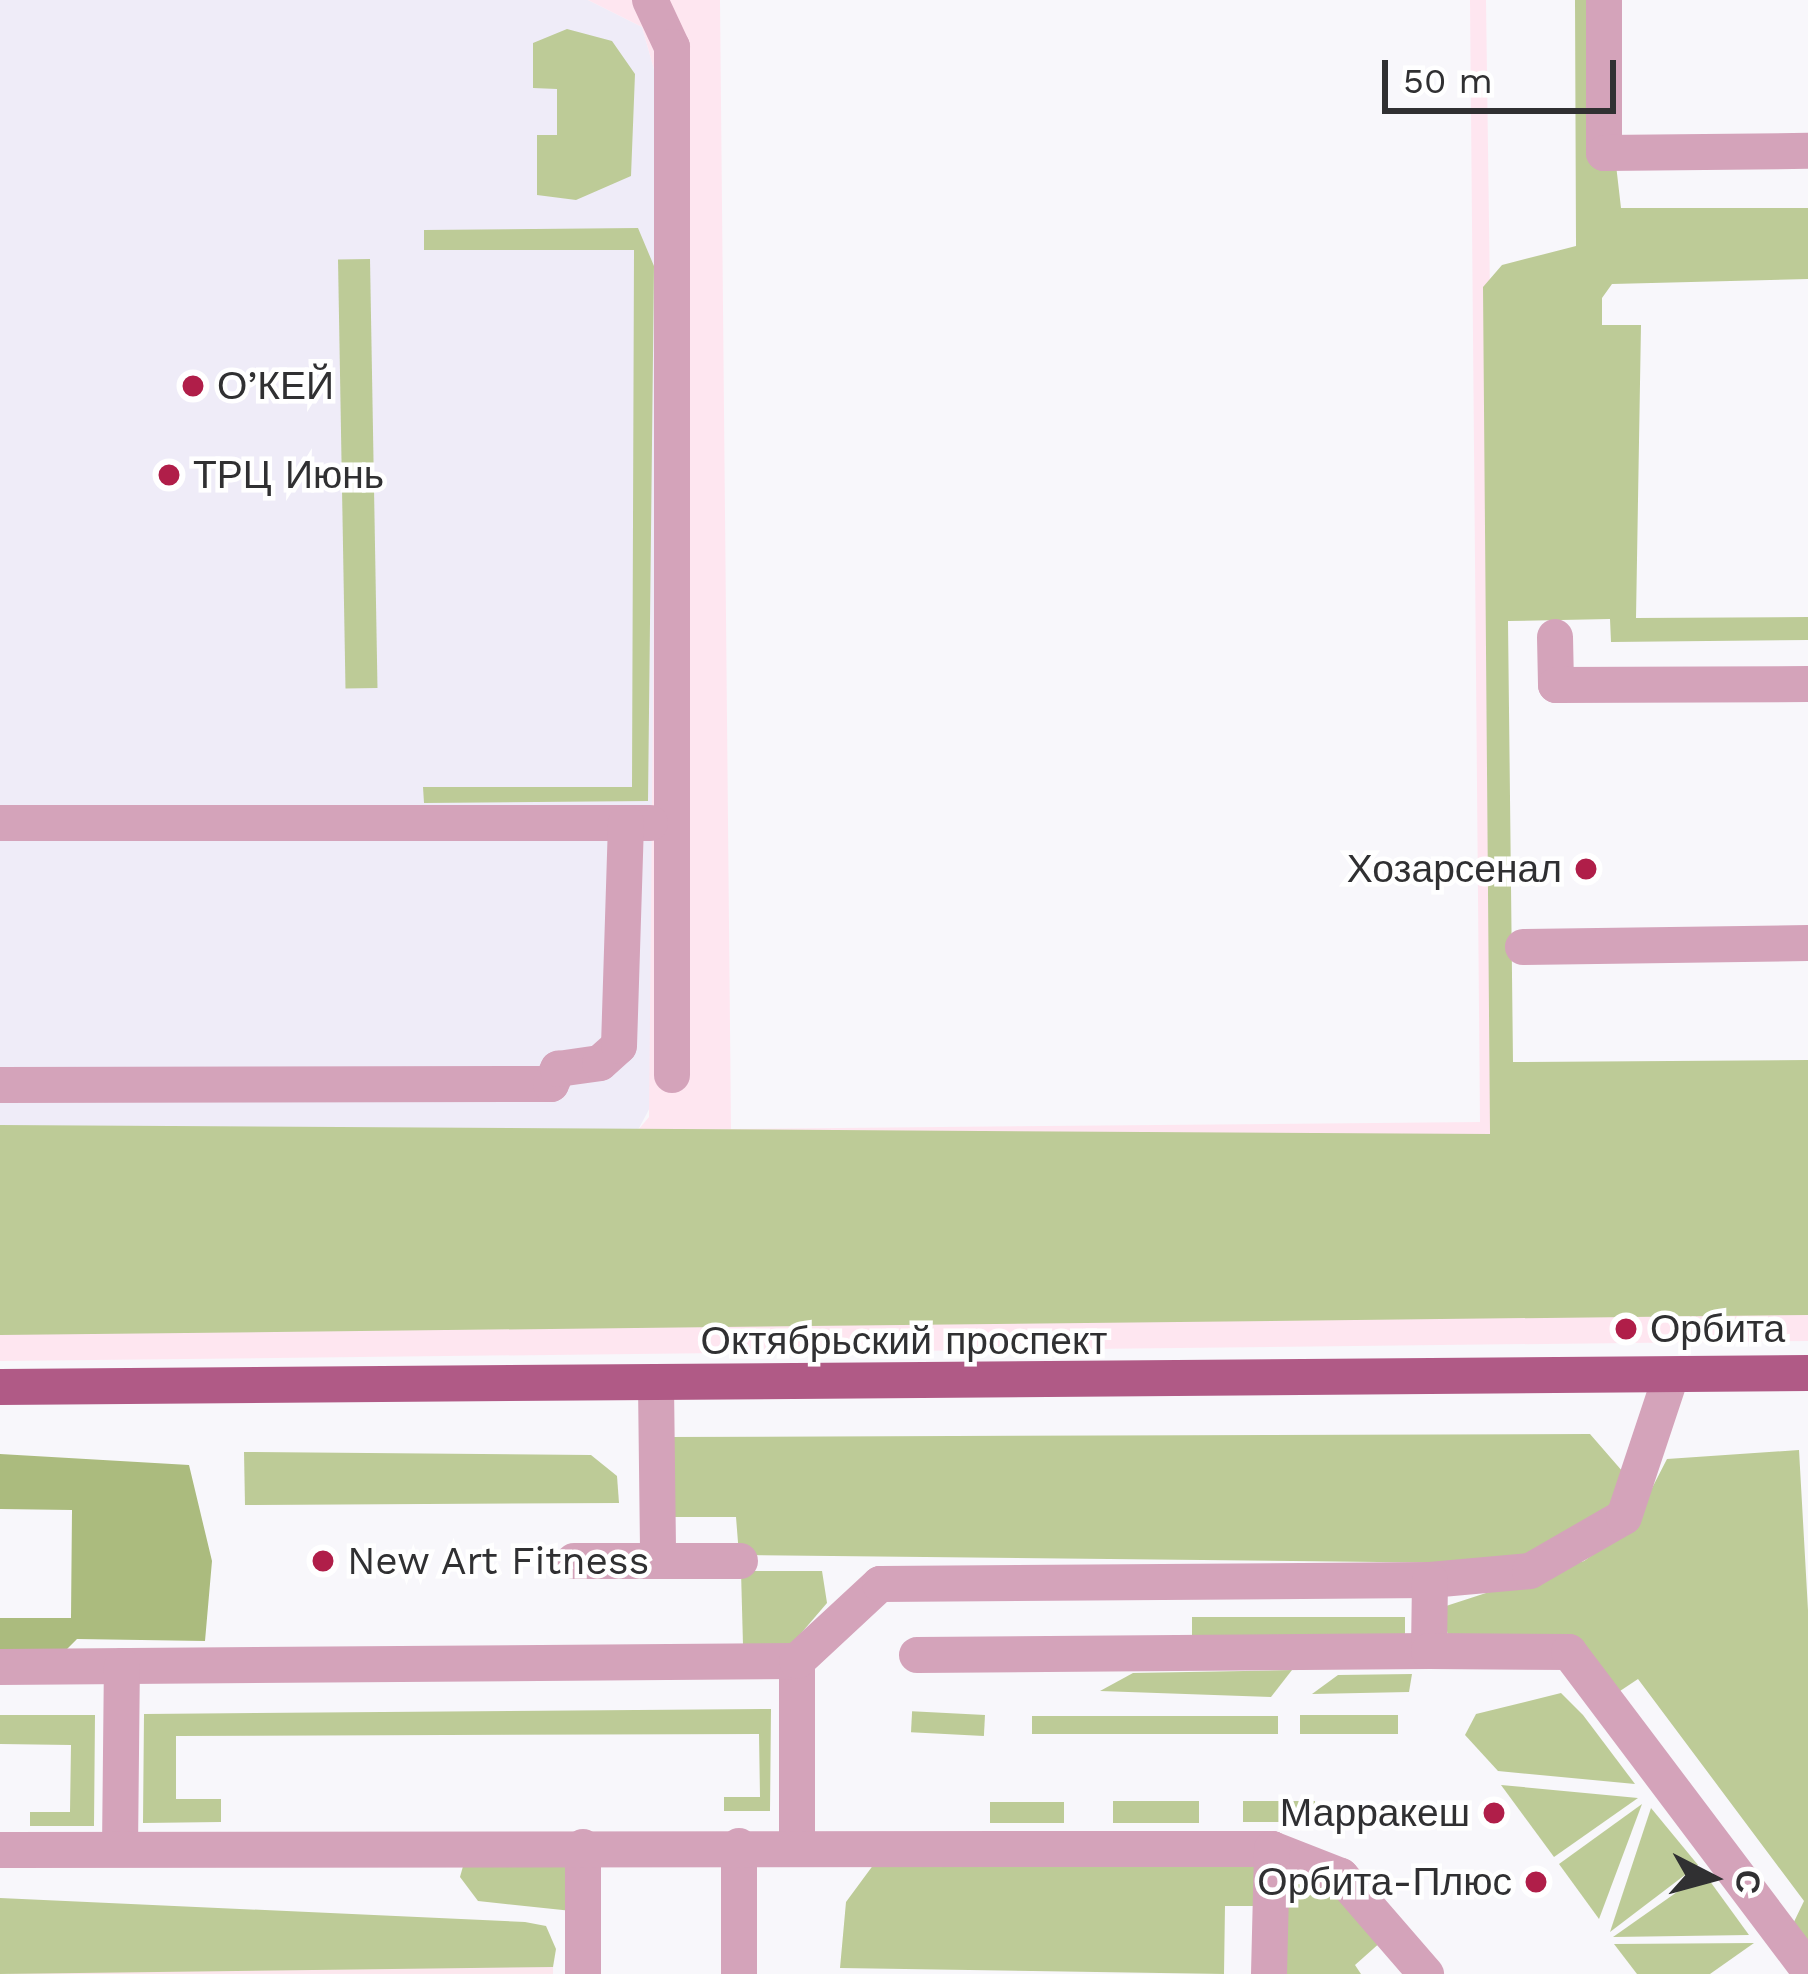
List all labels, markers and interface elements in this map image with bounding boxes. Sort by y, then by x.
scale bar [1388,36,1622,110]
text: 50 m [1403,60,1493,102]
place label: О’КЕЙ [217,363,334,409]
marker: О’КЕЙ [180,373,206,399]
place label: ТРЦ Июнь [193,452,384,498]
marker: ТРЦ Июнь [156,462,182,488]
place label: Хозарсенал [1347,846,1562,892]
marker: Хозарсенал [1573,856,1599,882]
place label: Орбита [1650,1306,1785,1352]
marker: Орбита [1613,1316,1639,1342]
street label: Октябрьский проспект [701,1318,1107,1364]
place label: New Art Fitness [347,1538,652,1584]
marker: New Art Fitness [310,1548,336,1574]
place label: Марракеш [1280,1790,1470,1836]
marker: Марракеш [1481,1800,1507,1826]
north arrow [1652,1818,1772,1938]
place label: Орбита-Плюс [1257,1859,1512,1905]
text: С [1728,1868,1769,1896]
marker: Орбита-Плюс [1523,1869,1549,1895]

